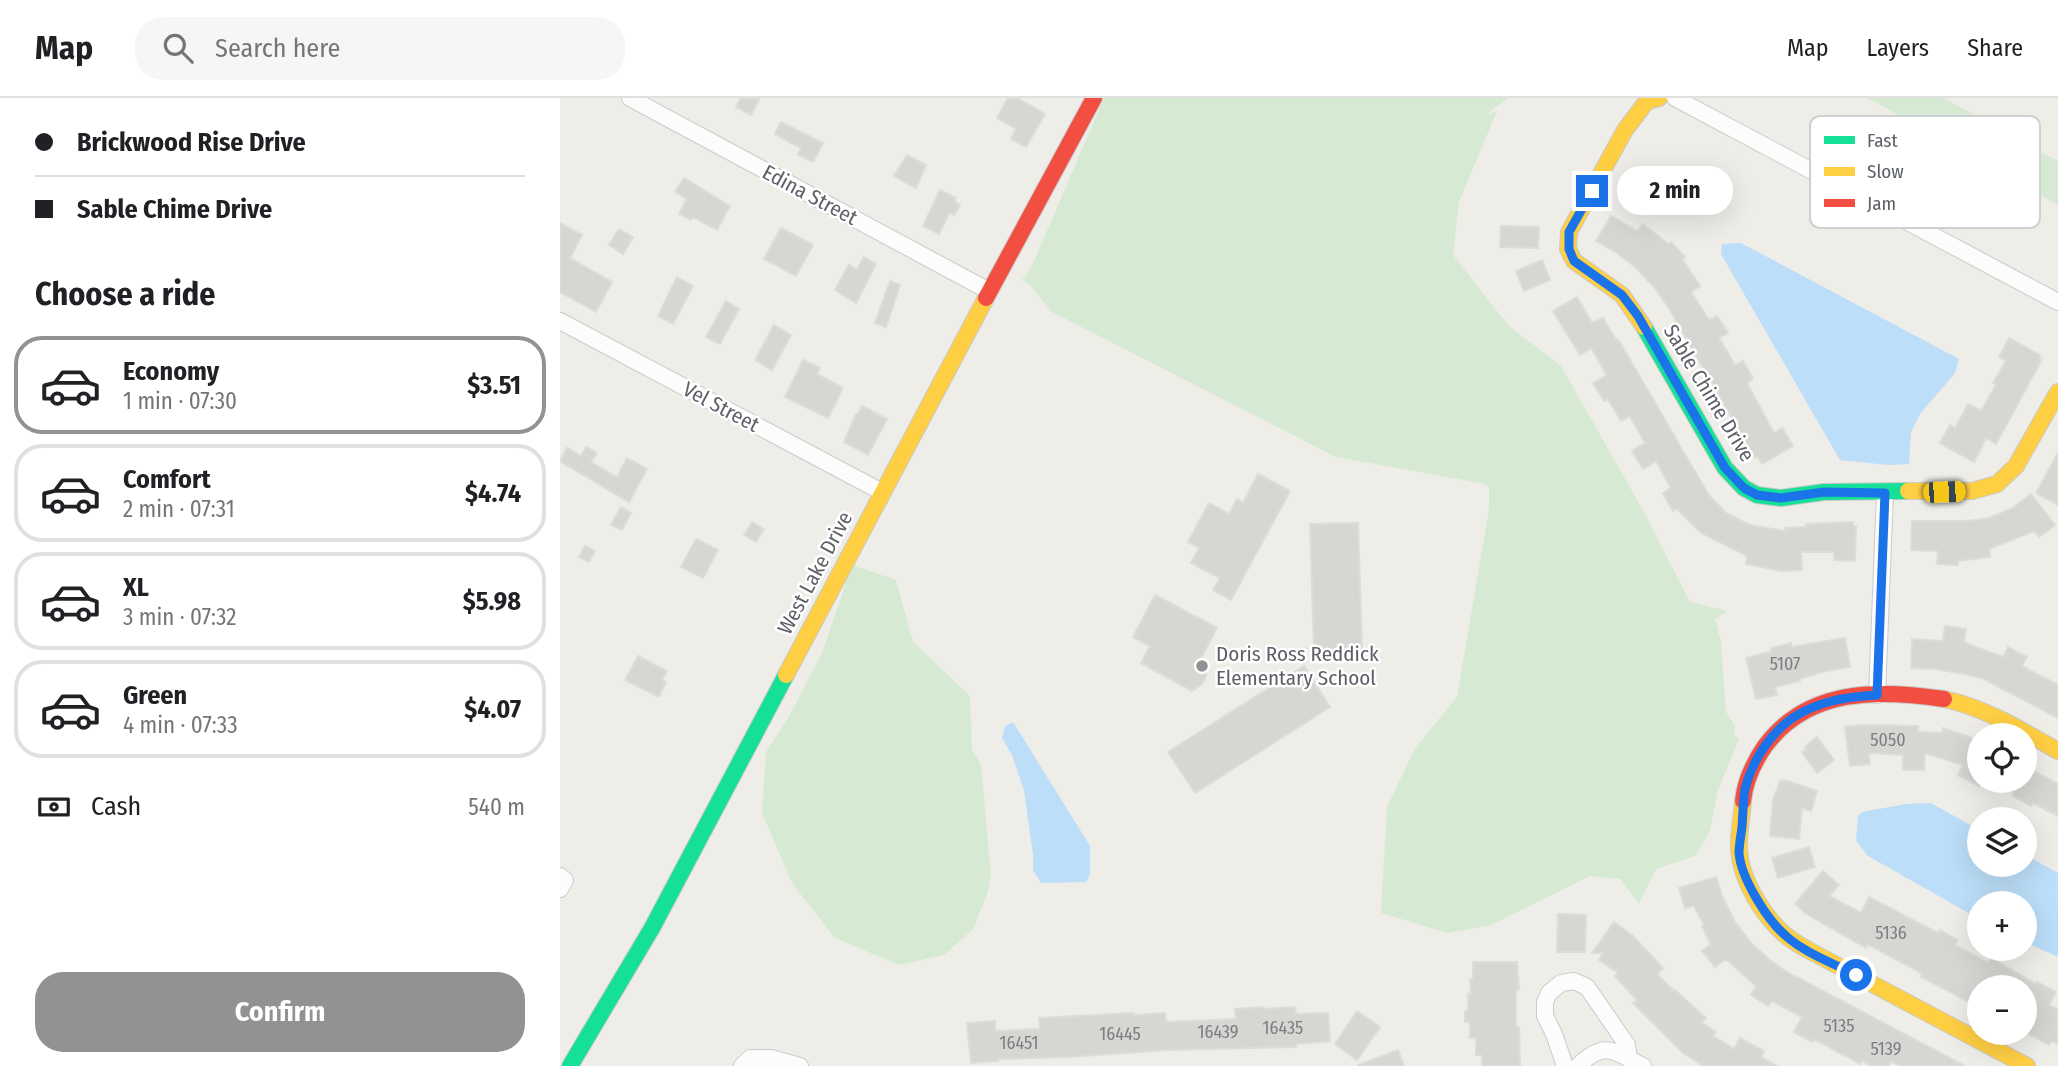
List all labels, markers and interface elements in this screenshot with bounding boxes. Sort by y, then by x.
search box [135,17,625,80]
text: Map [35,28,93,68]
icon: search [159,29,197,67]
text: Search here [215,33,340,64]
text: Map [1787,34,1829,62]
text: Layers [1867,34,1929,62]
text: Share [1967,34,2023,62]
legend [1810,116,2040,228]
text: Brickwood Rise Drive [77,127,306,158]
text: Fast [1867,129,1898,152]
street label: Edina Street [758,159,862,231]
text: Slow [1867,160,1904,183]
callout: 2 min [1616,166,1732,216]
route end [1576,175,1608,207]
text: 2 min [1650,176,1701,204]
text: Jam [1867,192,1896,215]
text: Sable Chime Drive [77,194,272,225]
text: Choose a ride [35,275,216,313]
street label: Sable Chime Drive [1658,320,1760,466]
icon: car [39,354,102,417]
text: Economy [123,356,219,387]
text: $3.51 [467,370,521,401]
street label: Vel Street [678,376,764,438]
text: 1 min · 07:30 [123,387,237,415]
icon: car [39,462,102,525]
text: Comfort [123,464,211,495]
text: $4.74 [465,478,521,509]
car [1923,481,1966,503]
text: 2 min · 07:31 [123,495,235,523]
street label: West Lake Drive [772,507,858,639]
icon: car [39,570,102,633]
text: XL [123,572,149,603]
text: $5.98 [463,586,521,617]
text: 3 min · 07:32 [123,603,236,631]
place label: Doris Ross Reddick Elementary School [1216,641,1379,691]
house number: 5107 [1770,653,1800,675]
marker: Doris Ross Reddick Elementary School [1194,658,1210,674]
icon: car [39,678,102,741]
text: Green [123,680,187,711]
text: $4.07 [464,694,521,725]
text: 4 min · 07:33 [123,711,238,739]
map controls [1967,723,2037,1045]
button: locate [1967,723,2037,793]
house number: 5050 [1870,729,1906,751]
icon: cash [35,788,73,826]
text: Cash [91,791,141,822]
text: 540 m [468,793,525,821]
button: layers [1967,807,2037,877]
button: + [1967,891,2037,961]
house number: 5136 [1875,922,1907,944]
route start [1840,959,1872,991]
button: Confirm [35,972,525,1052]
button: − [1967,975,2037,1045]
house number: 5135 [1824,1015,1854,1037]
house number: 16435 [1263,1017,1303,1039]
house number: 16439 [1197,1021,1239,1043]
house number: 16445 [1099,1023,1141,1045]
house number: 16451 [1000,1032,1038,1054]
house number: 5139 [1870,1038,1902,1060]

